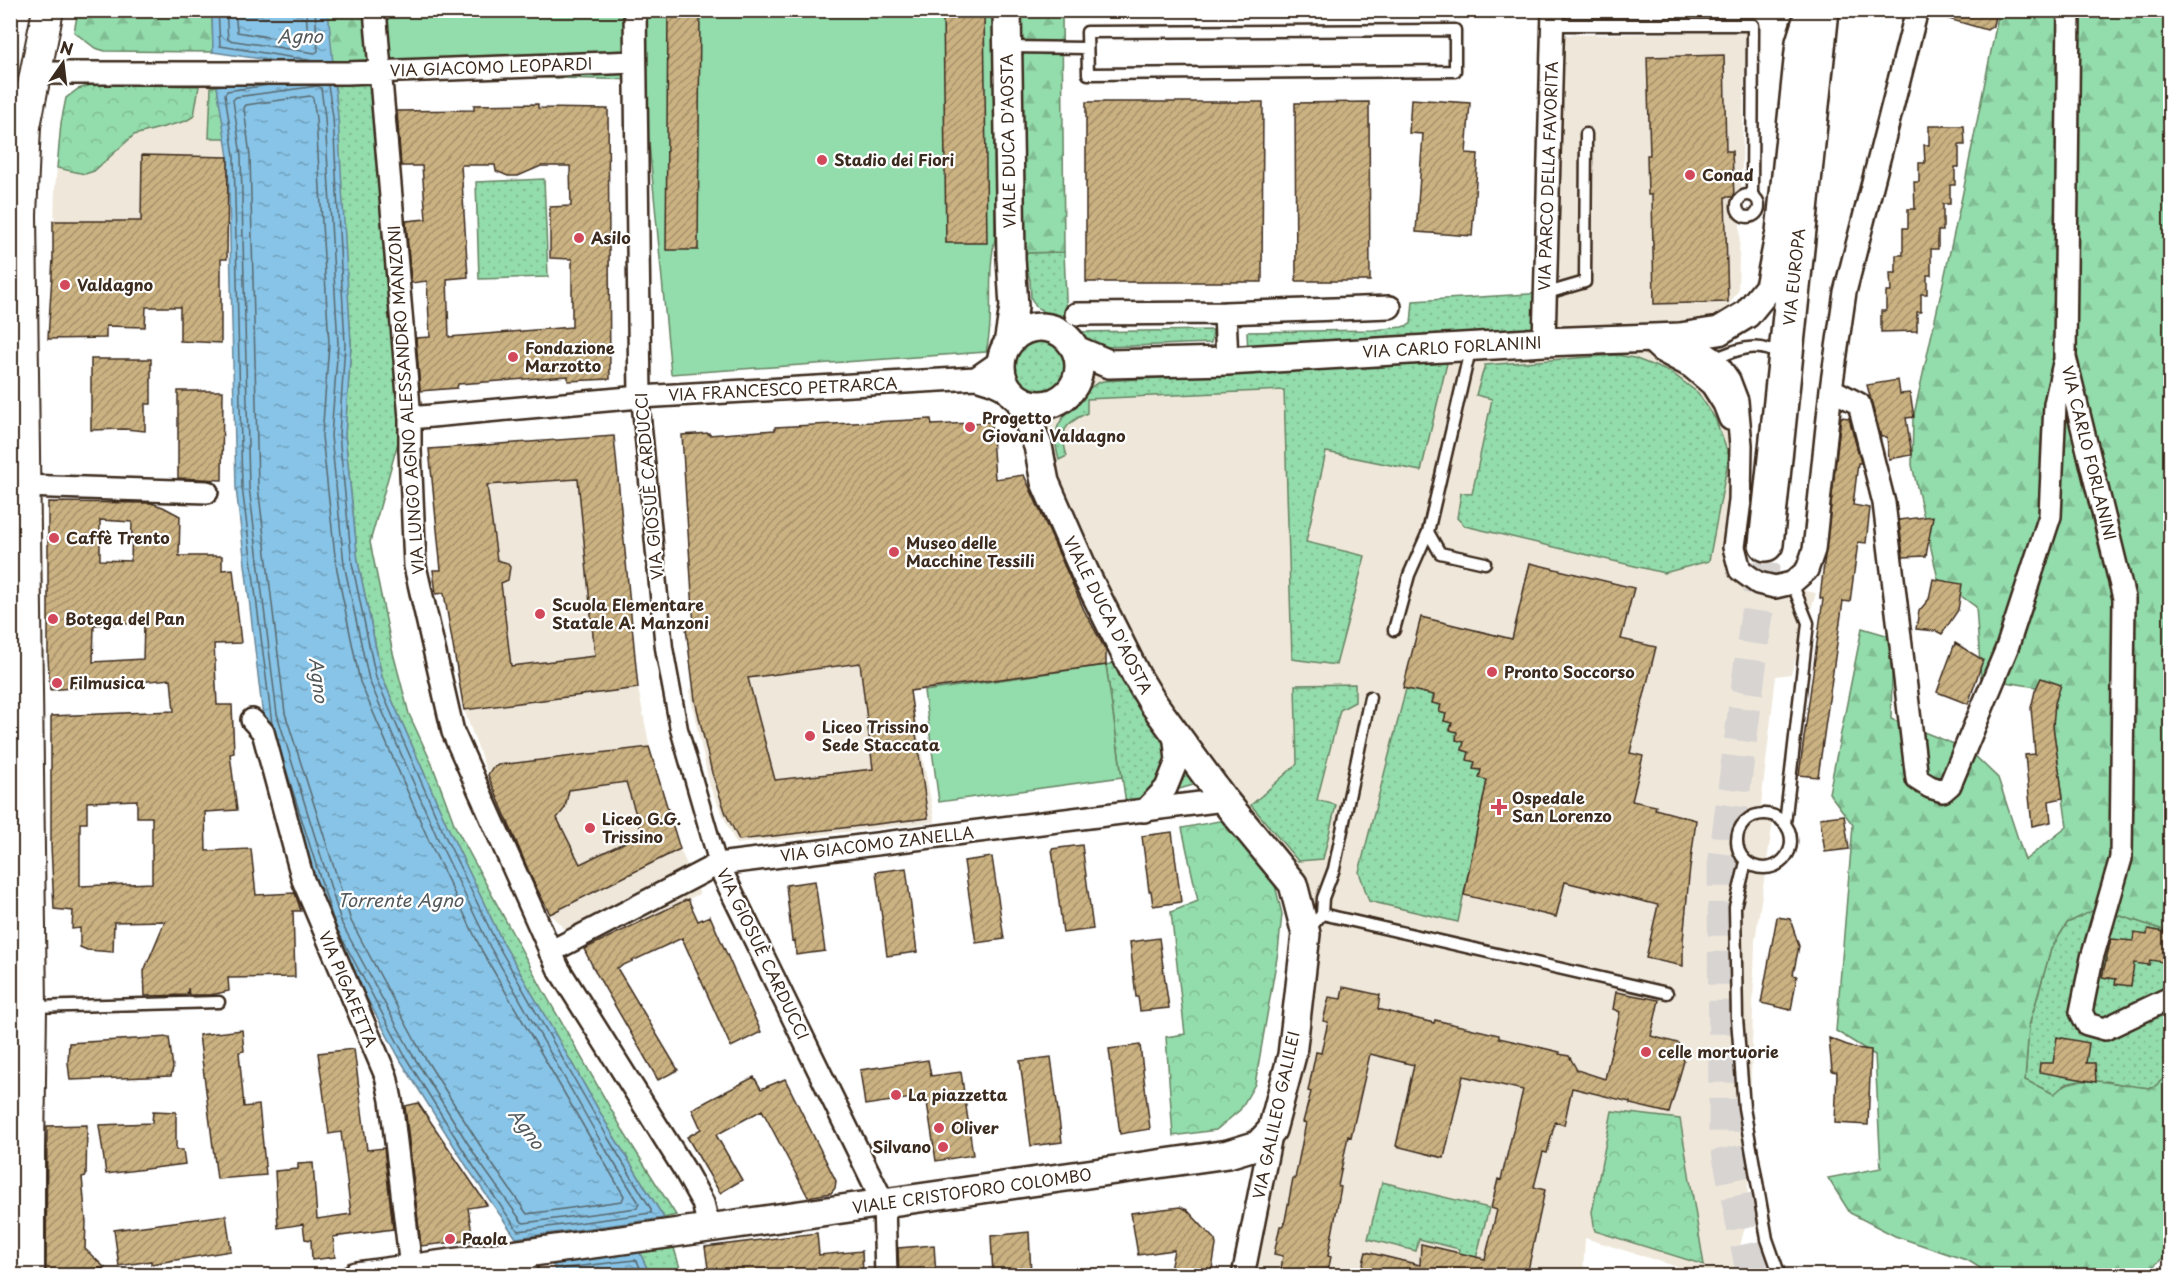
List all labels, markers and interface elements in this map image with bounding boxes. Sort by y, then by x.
water label: Agno [277,22,324,49]
north arrow [33,33,93,93]
text: N [58,34,76,61]
street label: VIA GIACOMO LEOPARDI [389,50,593,82]
street label: VIALE DUCA D'AOSTA [993,53,1021,229]
street label: VIA PARCO DELLA FAVORITA [1531,60,1563,291]
place label: Stadio dei Fiori [834,147,955,171]
marker: Stadio dei Fiori [815,153,829,167]
place label: Conad [1702,162,1754,186]
marker: Conad [1683,168,1697,182]
street label: VIA LUNGO AGNO ALESSANDRO MANZONI [381,225,429,575]
place label: Asilo [591,225,631,249]
street label: VIA EUROPA [1776,227,1810,327]
marker: Asilo [572,231,586,245]
place label: Valdagno [77,272,154,296]
marker: Valdagno [58,278,72,292]
street label: VIA CARLO FORLANINI [1362,329,1542,363]
place label: Fondazione Marzotto [525,335,615,377]
marker: Fondazione Marzotto [506,350,520,364]
street label: VIA CARLO FORLANINI [2057,363,2123,543]
street label: VIA FRANCESCO PETRARCA [668,370,898,406]
street label: VIA GIOSUÈ CARDUCCI [628,391,668,581]
place label: Progetto Giovani Valdagno [982,405,1126,447]
marker: Progetto Giovani Valdagno [963,420,977,434]
place label: Caffè Trento [66,525,170,549]
place label: Museo delle Macchine Tessili [906,530,1035,572]
marker: Caffè Trento [47,531,61,545]
street label: VIALE DUCA D'AOSTA [1059,531,1159,698]
marker: Museo delle Macchine Tessili [887,545,901,559]
place label: Scuola Elementare Statale A. Manzoni [552,592,709,634]
place label: Botega del Pan [65,606,185,630]
marker: Scuola Elementare Statale A. Manzoni [533,607,547,621]
marker: Botega del Pan [46,612,60,626]
water label: Agno [303,656,336,705]
place label: Pronto Soccorso [1504,659,1635,683]
marker: Pronto Soccorso [1485,665,1499,679]
place label: Filmusica [69,670,145,694]
marker: Filmusica [50,676,64,690]
place label: Liceo Trissino Sede Staccata [822,714,940,756]
marker: Liceo Trissino Sede Staccata [803,729,817,743]
place label: Ospedale San Lorenzo [1512,785,1612,827]
marker: Ospedale San Lorenzo [1490,798,1508,816]
place label: Liceo G.G. Trissino [602,806,681,848]
street label: VIA GIACOMO ZANELLA [779,819,975,867]
marker: Liceo G.G. Trissino [583,821,597,835]
street label: VIA GIOSUÈ CARDUCCI [712,864,816,1043]
water label: Torrente Agno [337,886,464,913]
street label: VIA PIGAFETTA [314,927,384,1050]
street label: VIA GALILEO GALILEI [1245,1029,1305,1201]
place label: celle mortuorie [1658,1039,1779,1063]
marker: celle mortuorie [1639,1045,1653,1059]
place label: La piazzetta [908,1082,1008,1106]
marker: La piazzetta [889,1088,903,1102]
water label: Agno [503,1102,552,1155]
place label: Oliver [951,1115,1000,1139]
marker: Oliver [932,1121,946,1135]
place label: Silvano [872,1134,931,1158]
marker: Silvano [936,1140,950,1154]
street label: VIALE CRISTOFORO COLOMBO [851,1161,1093,1219]
place label: Paola [462,1226,508,1250]
marker: Paola [443,1232,457,1246]

